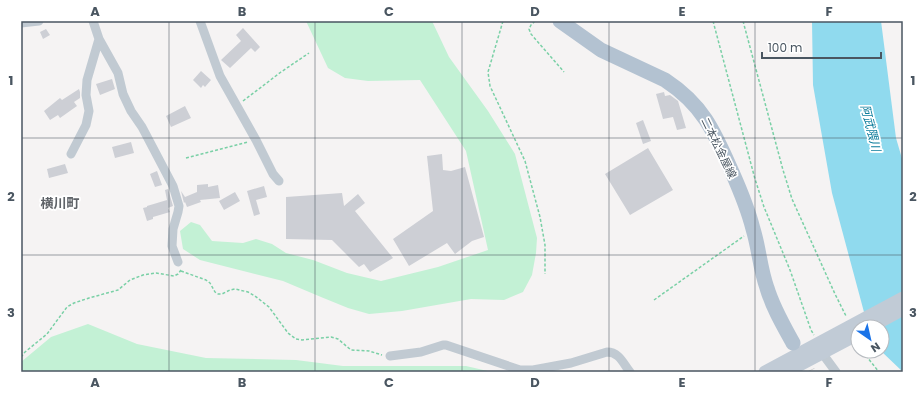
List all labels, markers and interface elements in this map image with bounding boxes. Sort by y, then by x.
text: A [90,2,100,21]
text: B [238,2,247,21]
text: C [384,2,394,21]
text: D [530,2,540,21]
text: E [678,2,686,21]
text: F [825,2,833,21]
scale bar [762,34,881,60]
text: 100 m [768,39,802,56]
text: 1 [9,71,13,90]
text: 1 [911,71,915,90]
water label: 阿武隈川 [857,103,886,155]
street label: 二本松金屋線 [697,115,741,181]
text: 2 [7,187,15,206]
text: 2 [909,187,917,206]
district label: 横川町 [40,194,80,213]
text: 3 [7,303,15,322]
text: 3 [909,303,917,322]
north arrow [850,319,890,359]
text: N [868,338,883,356]
text: A [90,373,100,392]
text: B [238,373,247,392]
text: C [384,373,394,392]
text: D [530,373,540,392]
text: E [678,373,686,392]
text: F [825,373,833,392]

